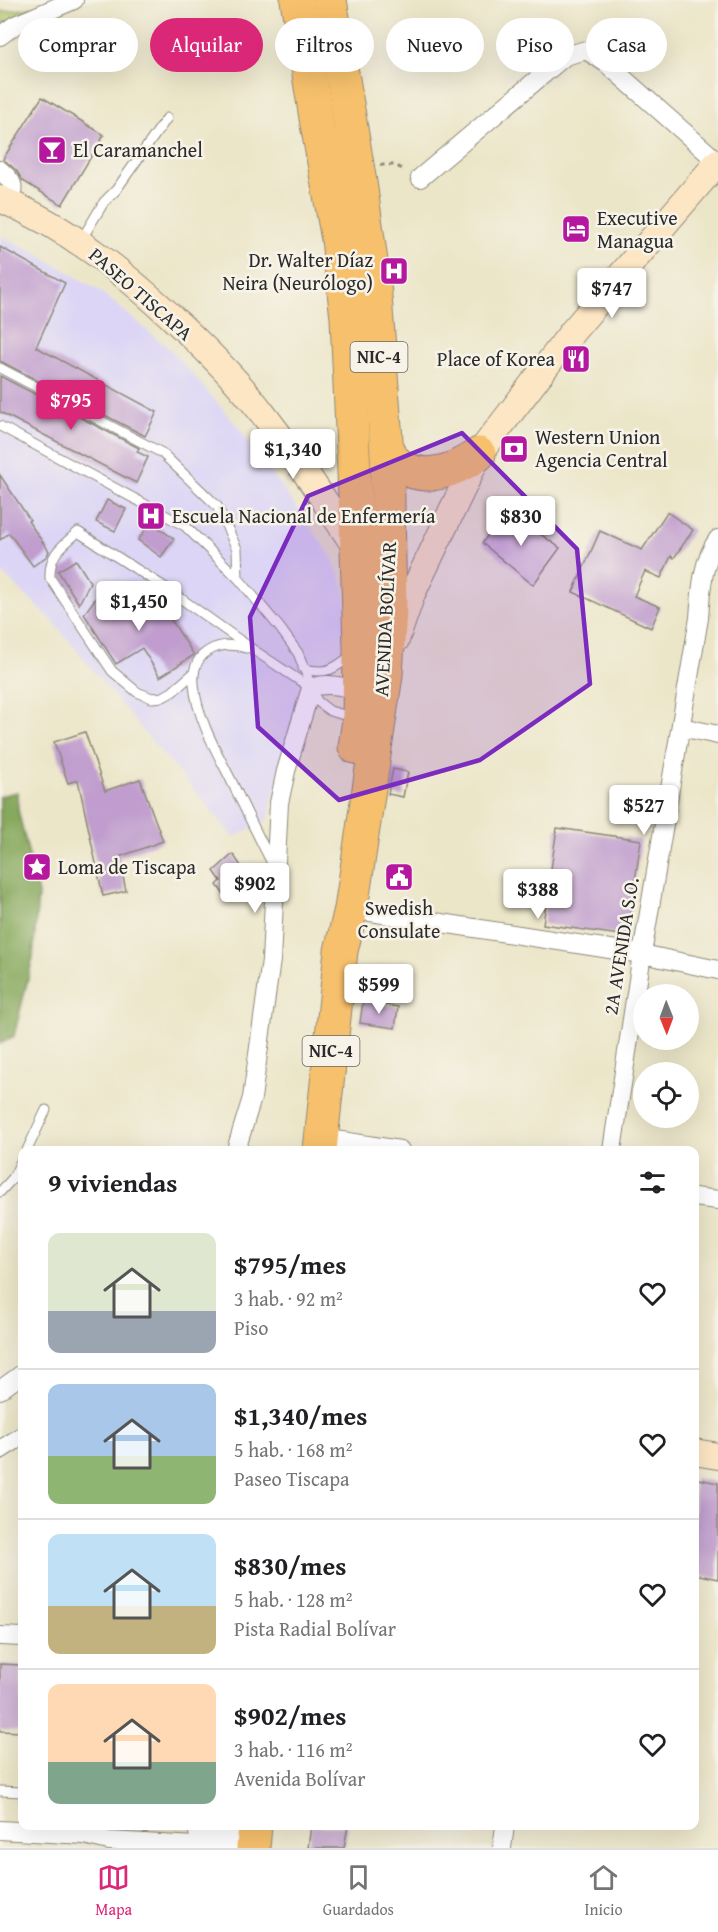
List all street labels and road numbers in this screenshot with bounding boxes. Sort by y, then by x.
street label: PASEO TISCAPA [83,240,200,347]
road number: NIC-4 [350,342,407,372]
street label: AVENIDA BOLÍVAR [366,540,403,697]
street label: 2A AVENIDA S.O. [595,875,646,1017]
road number: NIC-4 [302,1036,360,1066]

